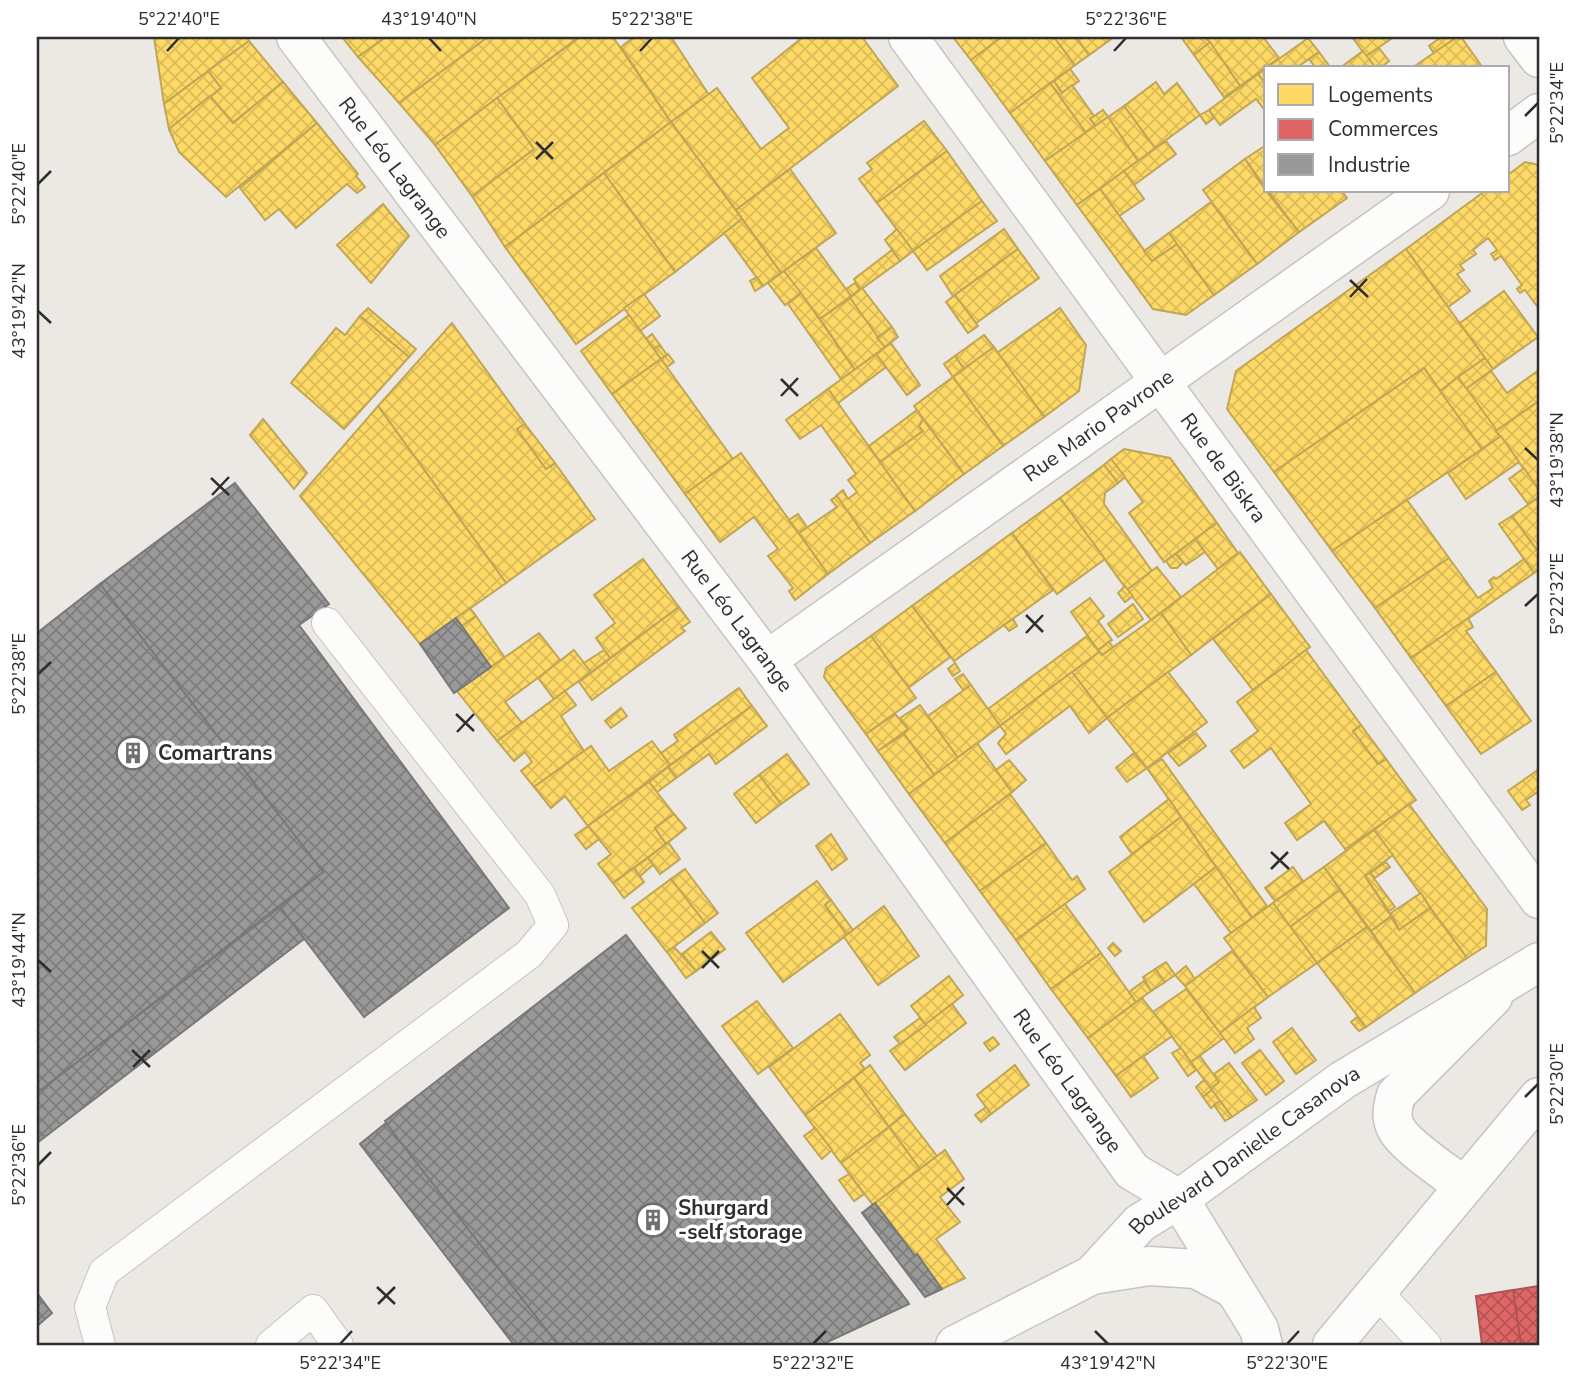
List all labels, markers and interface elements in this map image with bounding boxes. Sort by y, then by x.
text: 5°22'40"E [138,7,220,31]
text: 43°19'40"N [381,7,477,31]
text: 5°22'38"E [611,7,693,31]
text: 5°22'36"E [1085,7,1167,31]
text: 5°22'34"E [1545,62,1569,144]
legend [1264,66,1510,192]
text: Logements [1328,81,1433,109]
street label: Rue Léo Lagrange [332,91,458,244]
text: Commerces [1328,115,1438,143]
text: 5°22'40"E [7,143,31,225]
text: Industrie [1328,151,1410,179]
text: 43°19'42"N [7,263,31,359]
street label: Rue Mario Pavrone [1018,363,1179,488]
street label: Rue de Biskra [1174,407,1273,528]
text: 43°19'38"N [1545,412,1569,508]
street label: Rue Léo Lagrange [675,544,800,698]
text: 5°22'32"E [1545,553,1569,635]
text: 5°22'38"E [7,633,31,715]
building icon: Comartrans [114,734,152,772]
place label: Comartrans [158,739,273,767]
text: 43°19'44"N [7,912,31,1008]
street label: Rue Léo Lagrange [1006,1003,1129,1158]
text: 5°22'30"E [1545,1043,1569,1125]
street label: Boulevard Danielle Casanova [1122,1059,1365,1241]
text: 5°22'36"E [7,1124,31,1206]
place label: Shurgard -self storage [678,1194,803,1246]
building icon: Shurgard -self storage [634,1201,672,1239]
text: 5°22'34"E [299,1351,381,1375]
text: 5°22'32"E [772,1351,854,1375]
text: 43°19'42"N [1060,1351,1156,1375]
text: 5°22'30"E [1246,1351,1328,1375]

